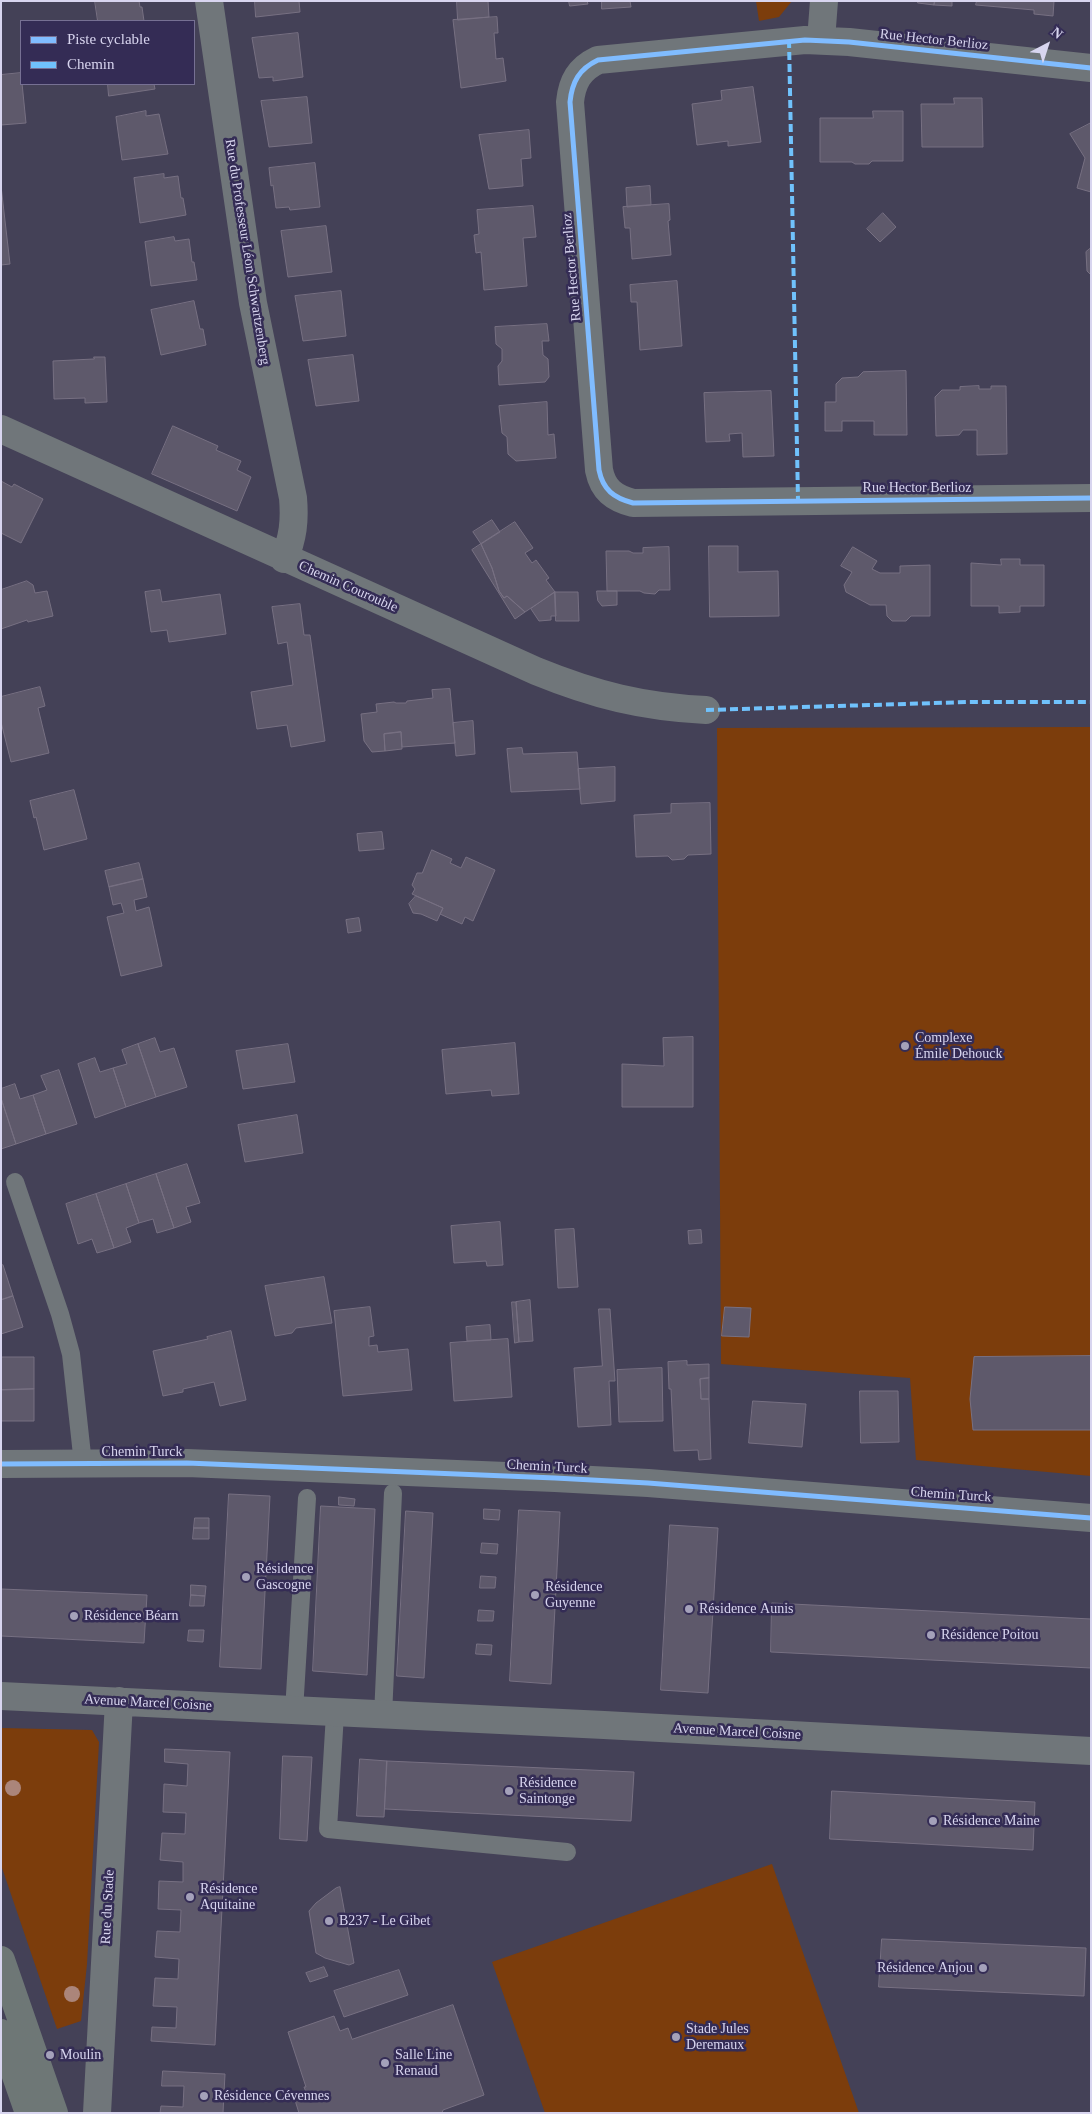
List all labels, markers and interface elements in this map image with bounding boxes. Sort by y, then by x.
legend [20,20,195,85]
north arrow [1022,20,1072,70]
text: N [1048,24,1066,42]
street label: Rue Hector Berlioz [879,26,989,54]
text: Piste cyclable [67,31,150,47]
text: Chemin [67,56,115,72]
street label: Rue du Professeur Léon Schwartzenberg [221,138,273,366]
street label: Rue Hector Berlioz [559,212,585,322]
street label: Rue Hector Berlioz [863,480,971,496]
street label: Chemin Courouble [296,558,400,616]
place label: Complexe Émile Dehouck [915,1030,1002,1062]
marker: Complexe Émile Dehouck [899,1040,911,1052]
street label: Chemin Turck [102,1444,182,1460]
street label: Chemin Turck [506,1456,588,1478]
street label: Chemin Turck [910,1484,992,1506]
place label: Résidence Gascogne [256,1561,314,1594]
marker: Résidence Gascogne [240,1571,252,1583]
place label: Résidence Guyenne [545,1579,603,1611]
marker: Résidence Guyenne [529,1589,541,1601]
place label: Résidence Aunis [699,1601,793,1617]
marker: Résidence Aunis [683,1603,695,1615]
place label: Résidence Béarn [84,1608,178,1624]
marker: Résidence Béarn [68,1610,80,1622]
place label: Résidence Poitou [941,1627,1039,1643]
marker: Résidence Poitou [925,1629,937,1641]
street label: Avenue Marcel Coisne [84,1691,212,1715]
street label: Avenue Marcel Coisne [673,1720,801,1744]
place label: Résidence Saintonge [519,1775,577,1808]
marker: Résidence Saintonge [503,1785,515,1797]
place label: Résidence Maine [943,1813,1040,1829]
marker: Résidence Maine [927,1815,939,1827]
street label: Rue du Stade [98,1869,118,1945]
place label: Résidence Aquitaine [200,1881,258,1914]
marker: Résidence Aquitaine [184,1891,196,1903]
place label: B237 - Le Gibet [339,1913,430,1929]
marker: B237 - Le Gibet [323,1915,335,1927]
place label: Résidence Anjou [877,1960,973,1976]
marker: Résidence Anjou [977,1962,989,1974]
place label: Stade Jules Deremaux [686,2021,749,2054]
marker: Stade Jules Deremaux [670,2031,682,2043]
place label: Moulin [60,2047,101,2063]
place label: Salle Line Renaud [395,2047,452,2080]
marker: Moulin [44,2049,56,2061]
marker: Salle Line Renaud [379,2057,391,2069]
place label: Résidence Cévennes [214,2088,329,2104]
marker: Résidence Cévennes [198,2090,210,2102]

